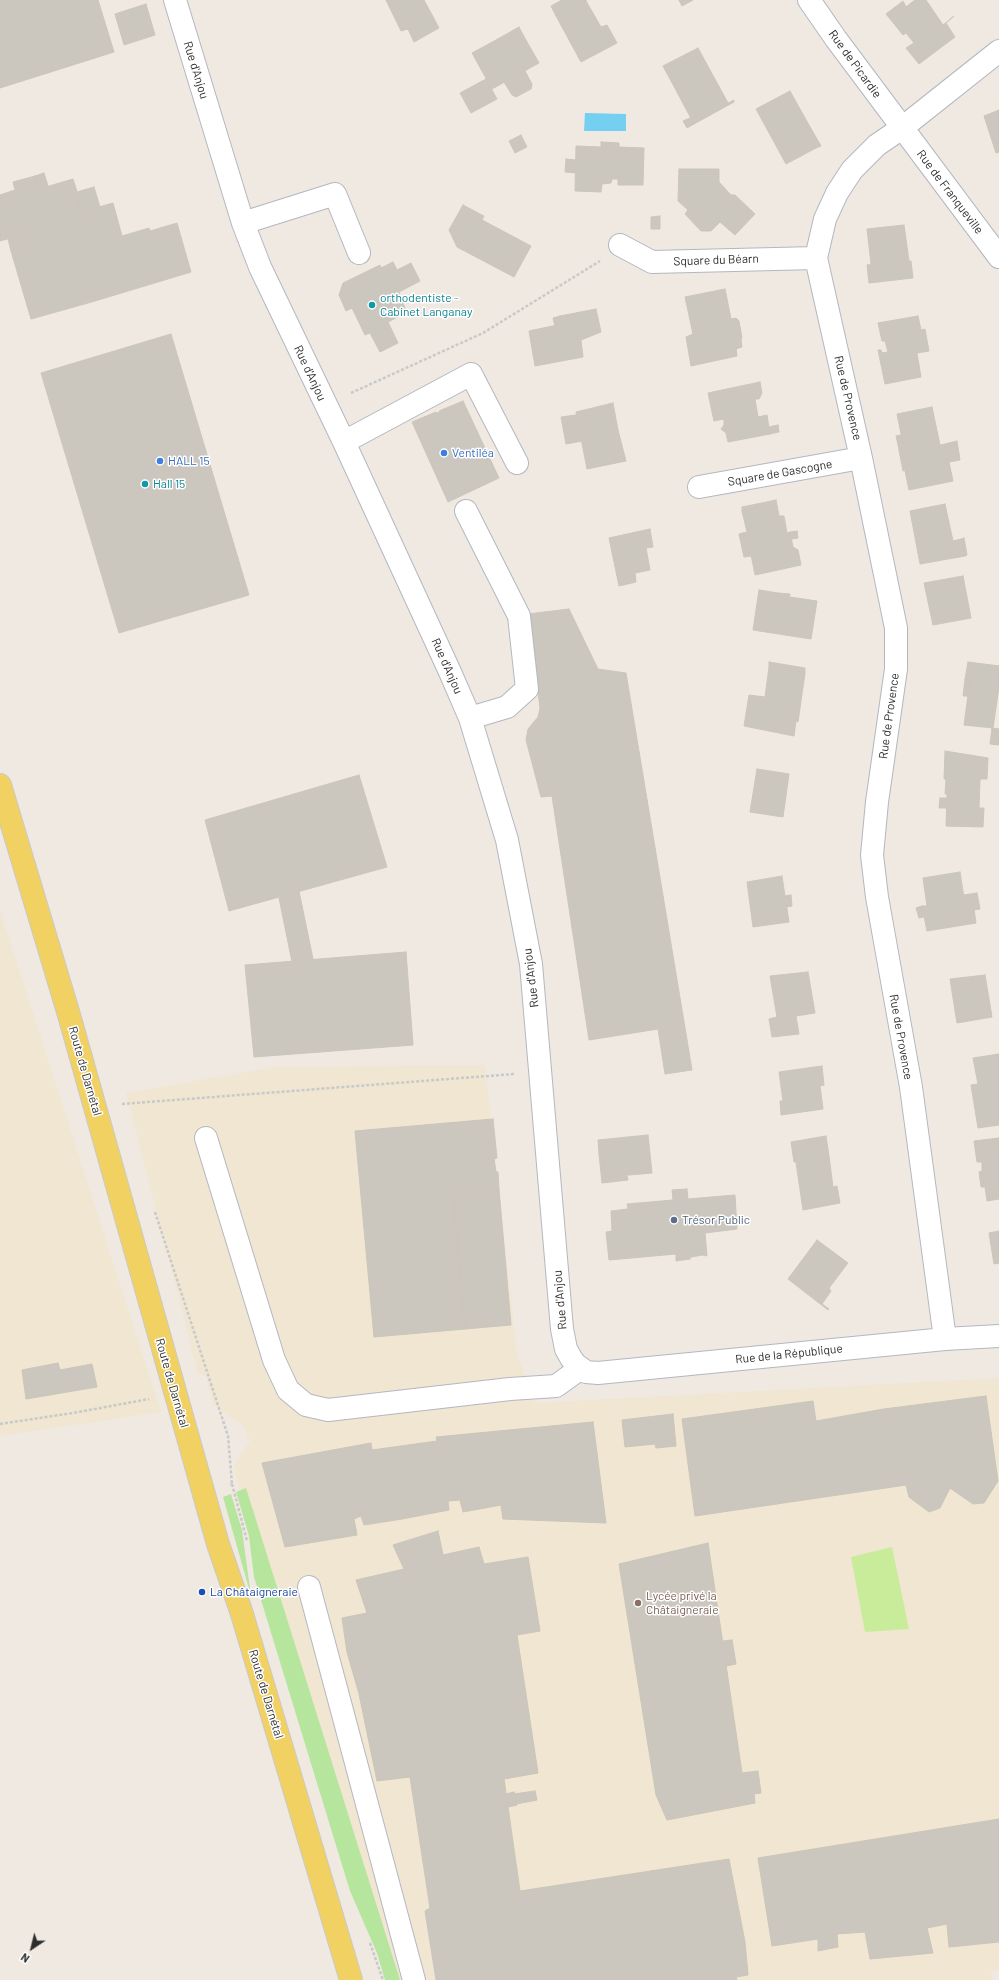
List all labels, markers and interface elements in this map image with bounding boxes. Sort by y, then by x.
street label: Rue de Picardie [825,27,885,101]
street label: Rue d'Anjou [180,39,212,101]
street label: Rue de Franqueville [914,147,986,237]
street label: Square du Béarn [673,251,759,269]
place label: orthodentiste - Cabinet Langanay [380,291,472,319]
marker: orthodentiste - Cabinet Langanay [367,300,377,310]
street label: Rue d'Anjou [291,343,329,403]
street label: Rue de Provence [831,354,865,442]
place label: Ventiléa [452,446,494,460]
marker: Ventiléa [439,448,449,458]
place label: HALL 15 [168,454,210,468]
marker: HALL 15 [155,456,165,466]
street label: Square de Gascogne [727,457,833,489]
place label: Hall 15 [153,477,185,491]
marker: Hall 15 [140,479,150,489]
street label: Rue d'Anjou [428,636,466,696]
street label: Rue de Provence [876,672,902,760]
street label: Rue d'Anjou [520,948,542,1008]
street label: Rue de Provence [886,993,916,1081]
street label: Route de Darnétal [65,1025,105,1117]
place label: Trésor Public [682,1213,750,1227]
marker: Trésor Public [669,1215,679,1225]
street label: Rue d'Anjou [550,1270,570,1330]
street label: Route de Darnétal [152,1337,192,1429]
street label: Rue de la République [735,1341,843,1367]
place label: La Châtaigneraie [210,1585,298,1599]
marker: La Châtaigneraie [197,1587,207,1597]
place label: Lycée privé la Châtaigneraie [646,1589,719,1617]
marker: Lycée privé la Châtaigneraie [633,1598,643,1608]
street label: Route de Darnétal [246,1648,286,1740]
north arrow [12,1928,52,1968]
text: N [18,1951,32,1966]

